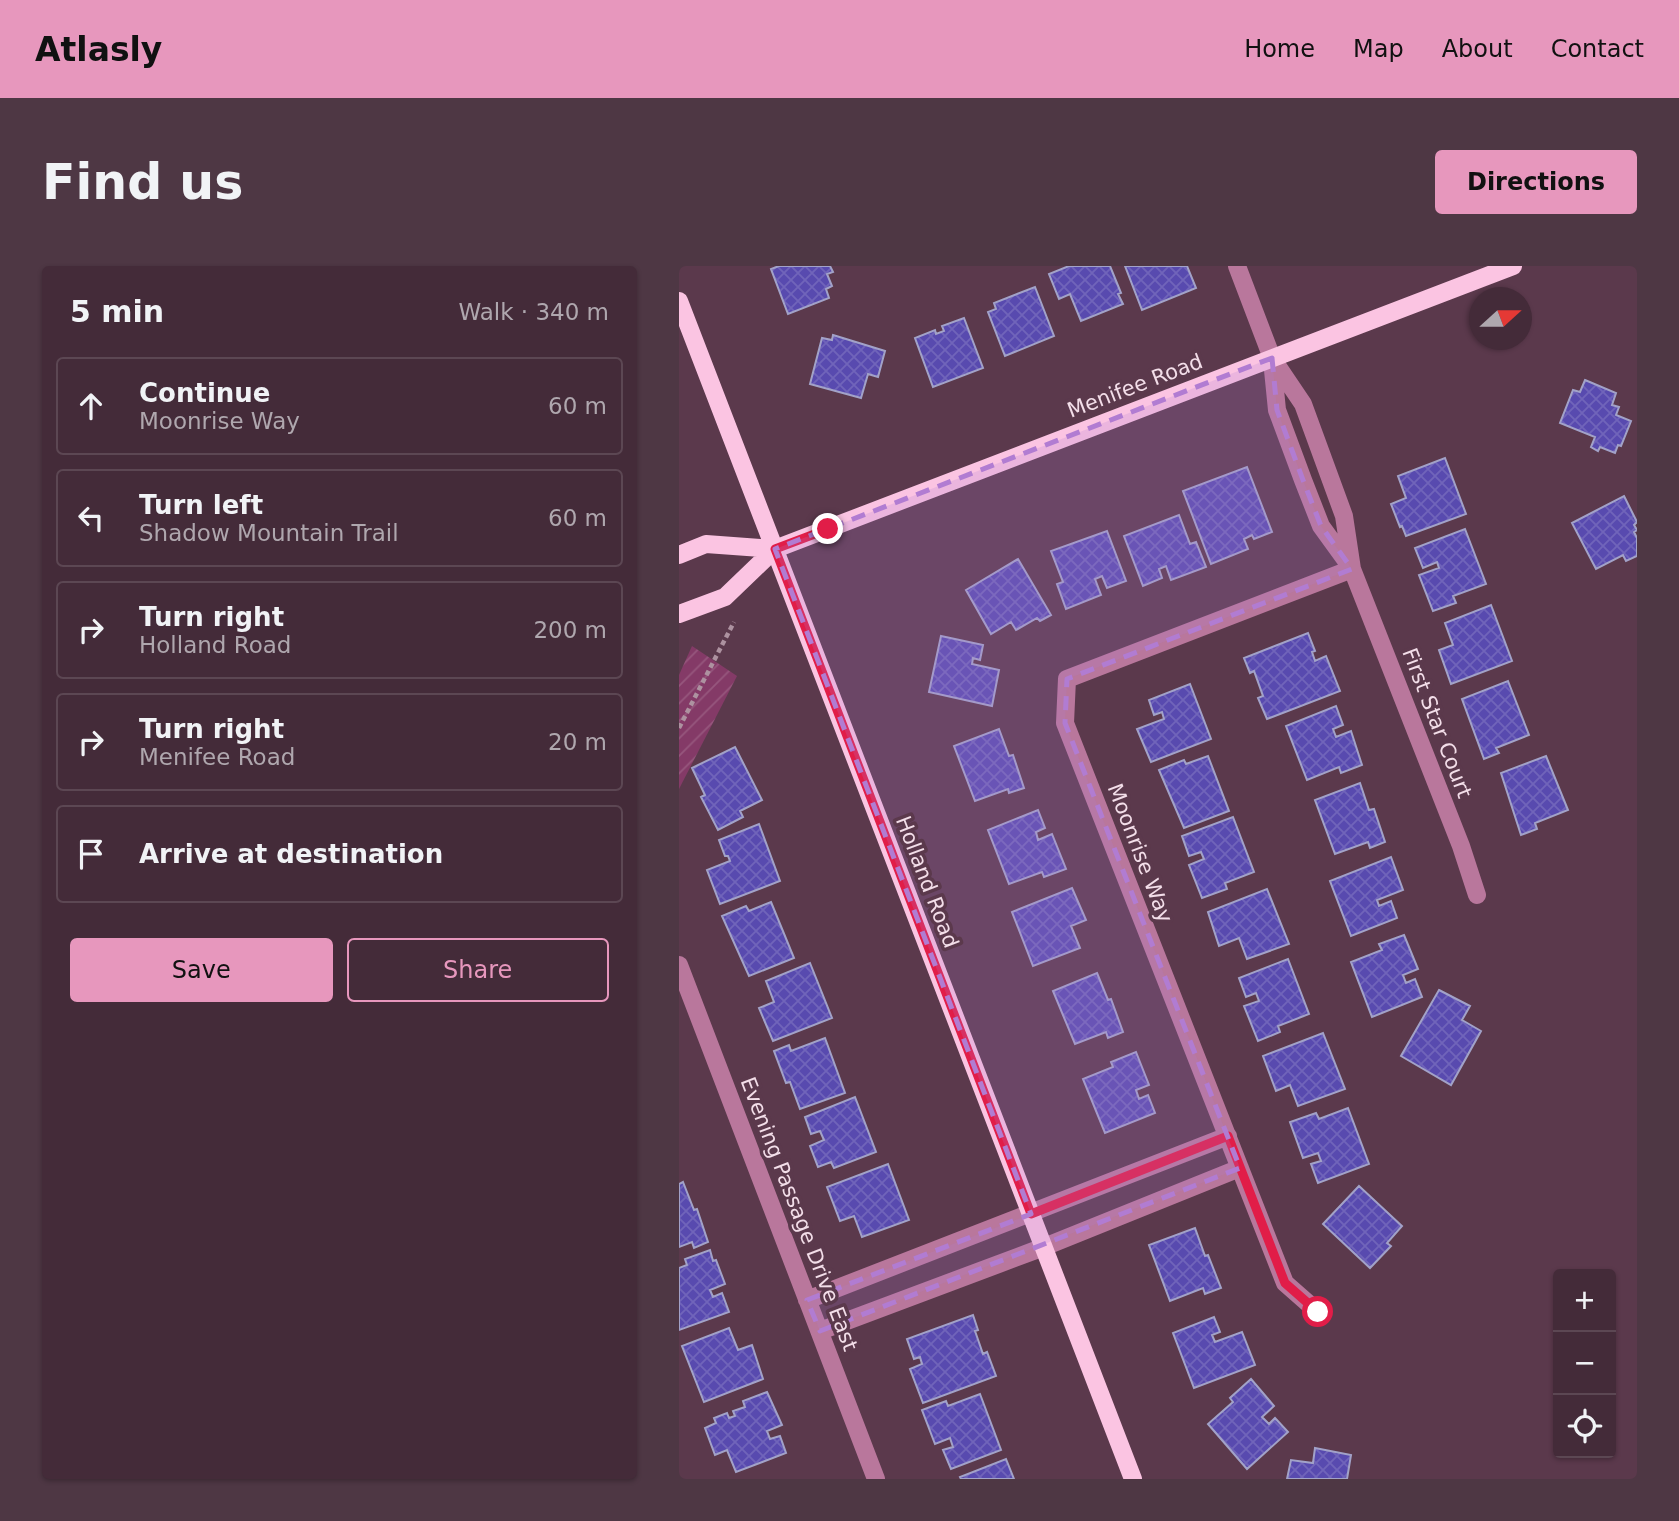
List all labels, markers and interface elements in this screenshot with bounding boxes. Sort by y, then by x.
text: Atlasly [35,30,162,69]
text: Home [1244,35,1315,63]
text: Map [1353,35,1404,63]
text: About [1442,35,1513,63]
text: Contact [1551,35,1644,63]
button: Directions [1435,150,1637,214]
text: Find us [42,154,243,211]
north arrow [1469,287,1532,350]
text: 5 min [70,294,164,329]
text: Walk · 340 m [458,299,609,325]
street label: Menifee Road [1064,349,1206,423]
text: Continue [139,378,270,408]
icon: ahead [72,387,110,425]
text: 60 m [548,393,607,419]
text: Moonrise Way [139,408,300,434]
text: Turn left [139,490,263,520]
icon: left [72,499,110,537]
text: 60 m [548,505,607,531]
route end [812,513,843,544]
text: Shadow Mountain Trail [139,520,399,546]
text: Turn right [139,602,284,632]
icon: right [72,611,110,649]
text: 200 m [533,617,607,643]
text: Holland Road [139,632,291,658]
street label: First Star Court [1397,645,1477,801]
text: Turn right [139,714,284,744]
icon: right [72,723,110,761]
text: 20 m [548,729,607,755]
text: Menifee Road [139,744,295,770]
street label: Moonrise Way [1102,780,1178,926]
street label: Holland Road [891,813,963,951]
icon: arrive [72,835,110,873]
text: Arrive at destination [139,839,443,869]
button: Save [70,938,333,1002]
button: Share [347,938,609,1002]
street label: Evening Passage Drive East [736,1074,862,1354]
map controls [1553,1269,1616,1458]
button: + [1553,1269,1616,1332]
route start [1302,1296,1333,1327]
button: − [1553,1332,1616,1395]
button: locate [1553,1395,1616,1458]

